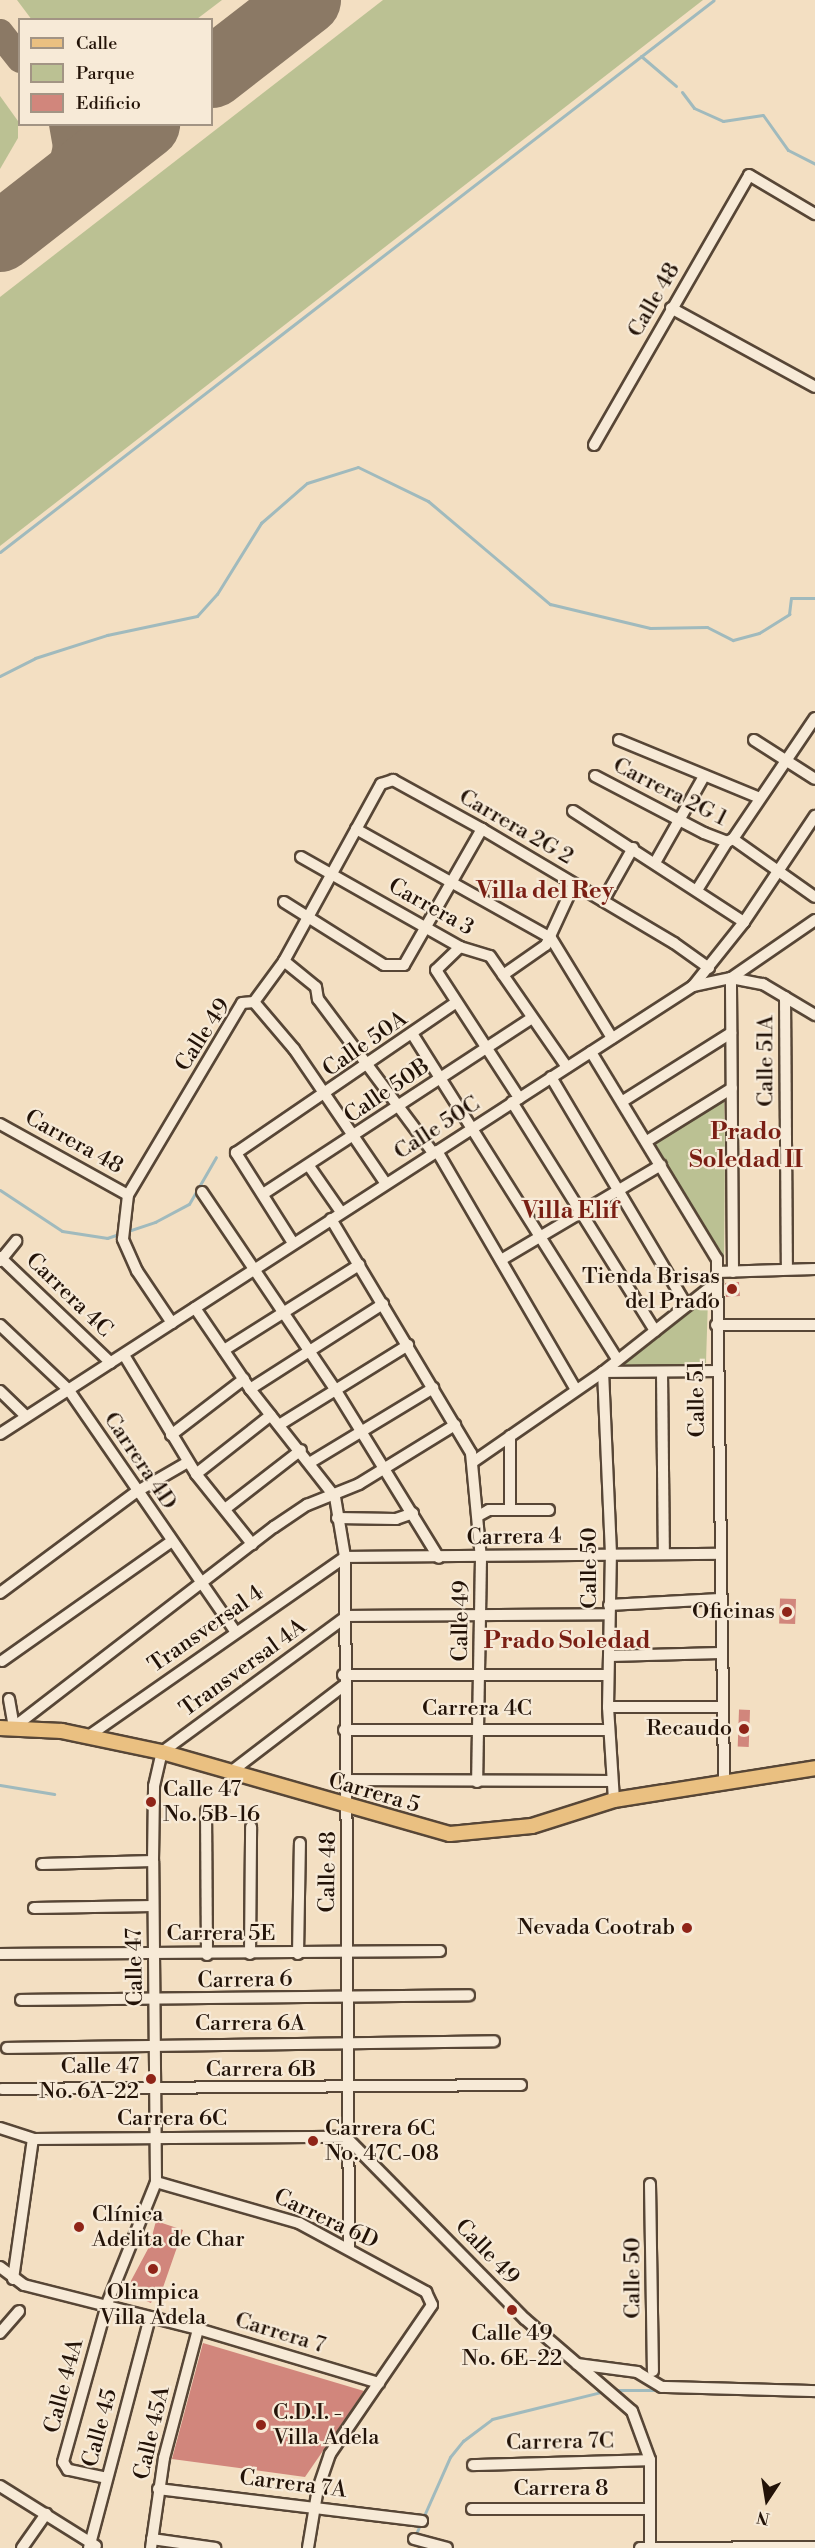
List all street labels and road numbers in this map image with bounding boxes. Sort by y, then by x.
street label: Calle 48 [622,258,686,342]
street label: Carrera 2G 1 [609,752,731,832]
street label: Carrera 2G 2 [454,784,578,870]
street label: Carrera 3 [384,873,478,941]
street label: Calle 49 [170,994,236,1076]
street label: Calle 50A [318,1005,412,1083]
street label: Calle 51A [753,1015,779,1107]
street label: Calle 50B [339,1053,435,1129]
street label: Calle 50C [389,1091,485,1165]
street label: Carrera 48 [20,1104,128,1180]
street label: Carrera 4C [20,1247,118,1343]
street label: Calle 51 [683,1361,711,1437]
street label: Carrera 4D [98,1407,182,1515]
street label: Carrera 4 [466,1523,562,1551]
street label: Calle 50 [577,1527,603,1609]
street label: Transversal 4 [143,1580,269,1678]
street label: Calle 49 [447,1580,475,1662]
street label: Transversal 4A [175,1613,311,1723]
street label: Carrera 4C [422,1696,532,1722]
street label: Carrera 5 [325,1767,423,1819]
street label: Calle 48 [314,1831,342,1913]
street label: Carrera 5E [166,1921,276,1947]
street label: Calle 47 [121,1928,149,2006]
street label: Carrera 6 [197,1966,293,1994]
street label: Carrera 6A [195,2011,305,2037]
street label: Carrera 6B [206,2057,316,2083]
street label: Carrera 6C [117,2106,227,2132]
street label: Carrera 6D [270,2183,382,2255]
street label: Calle 49 [449,2214,525,2290]
street label: Calle 50 [620,2237,646,2319]
street label: Carrera 7 [232,2307,328,2359]
street label: Calle 44A [39,2336,89,2436]
street label: Calle 45A [128,2384,176,2482]
street label: Calle 45 [77,2386,123,2470]
street label: Carrera 7C [506,2428,614,2456]
street label: Carrera 7A [238,2464,348,2504]
street label: Carrera 8 [513,2476,609,2502]

